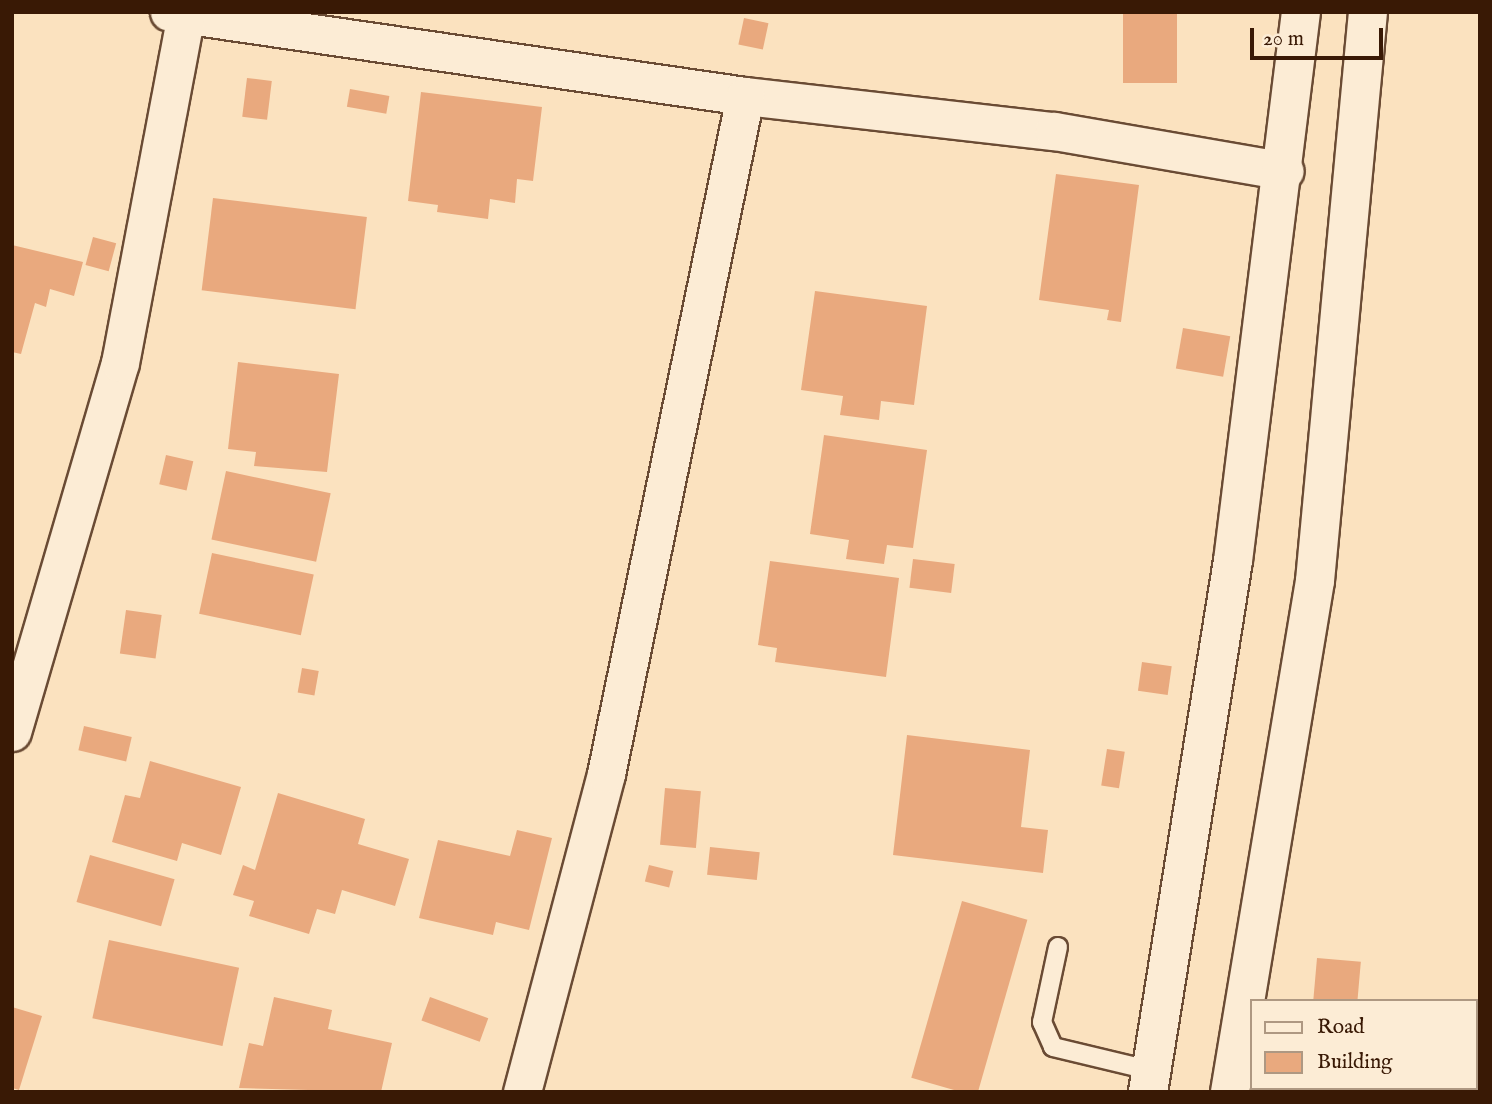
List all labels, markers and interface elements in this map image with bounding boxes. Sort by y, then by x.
scale bar [1254,14,1387,58]
text: 20 m [1263,26,1304,53]
legend [1250,999,1478,1090]
text: Road [1317,1014,1364,1041]
text: Building [1317,1049,1392,1076]

